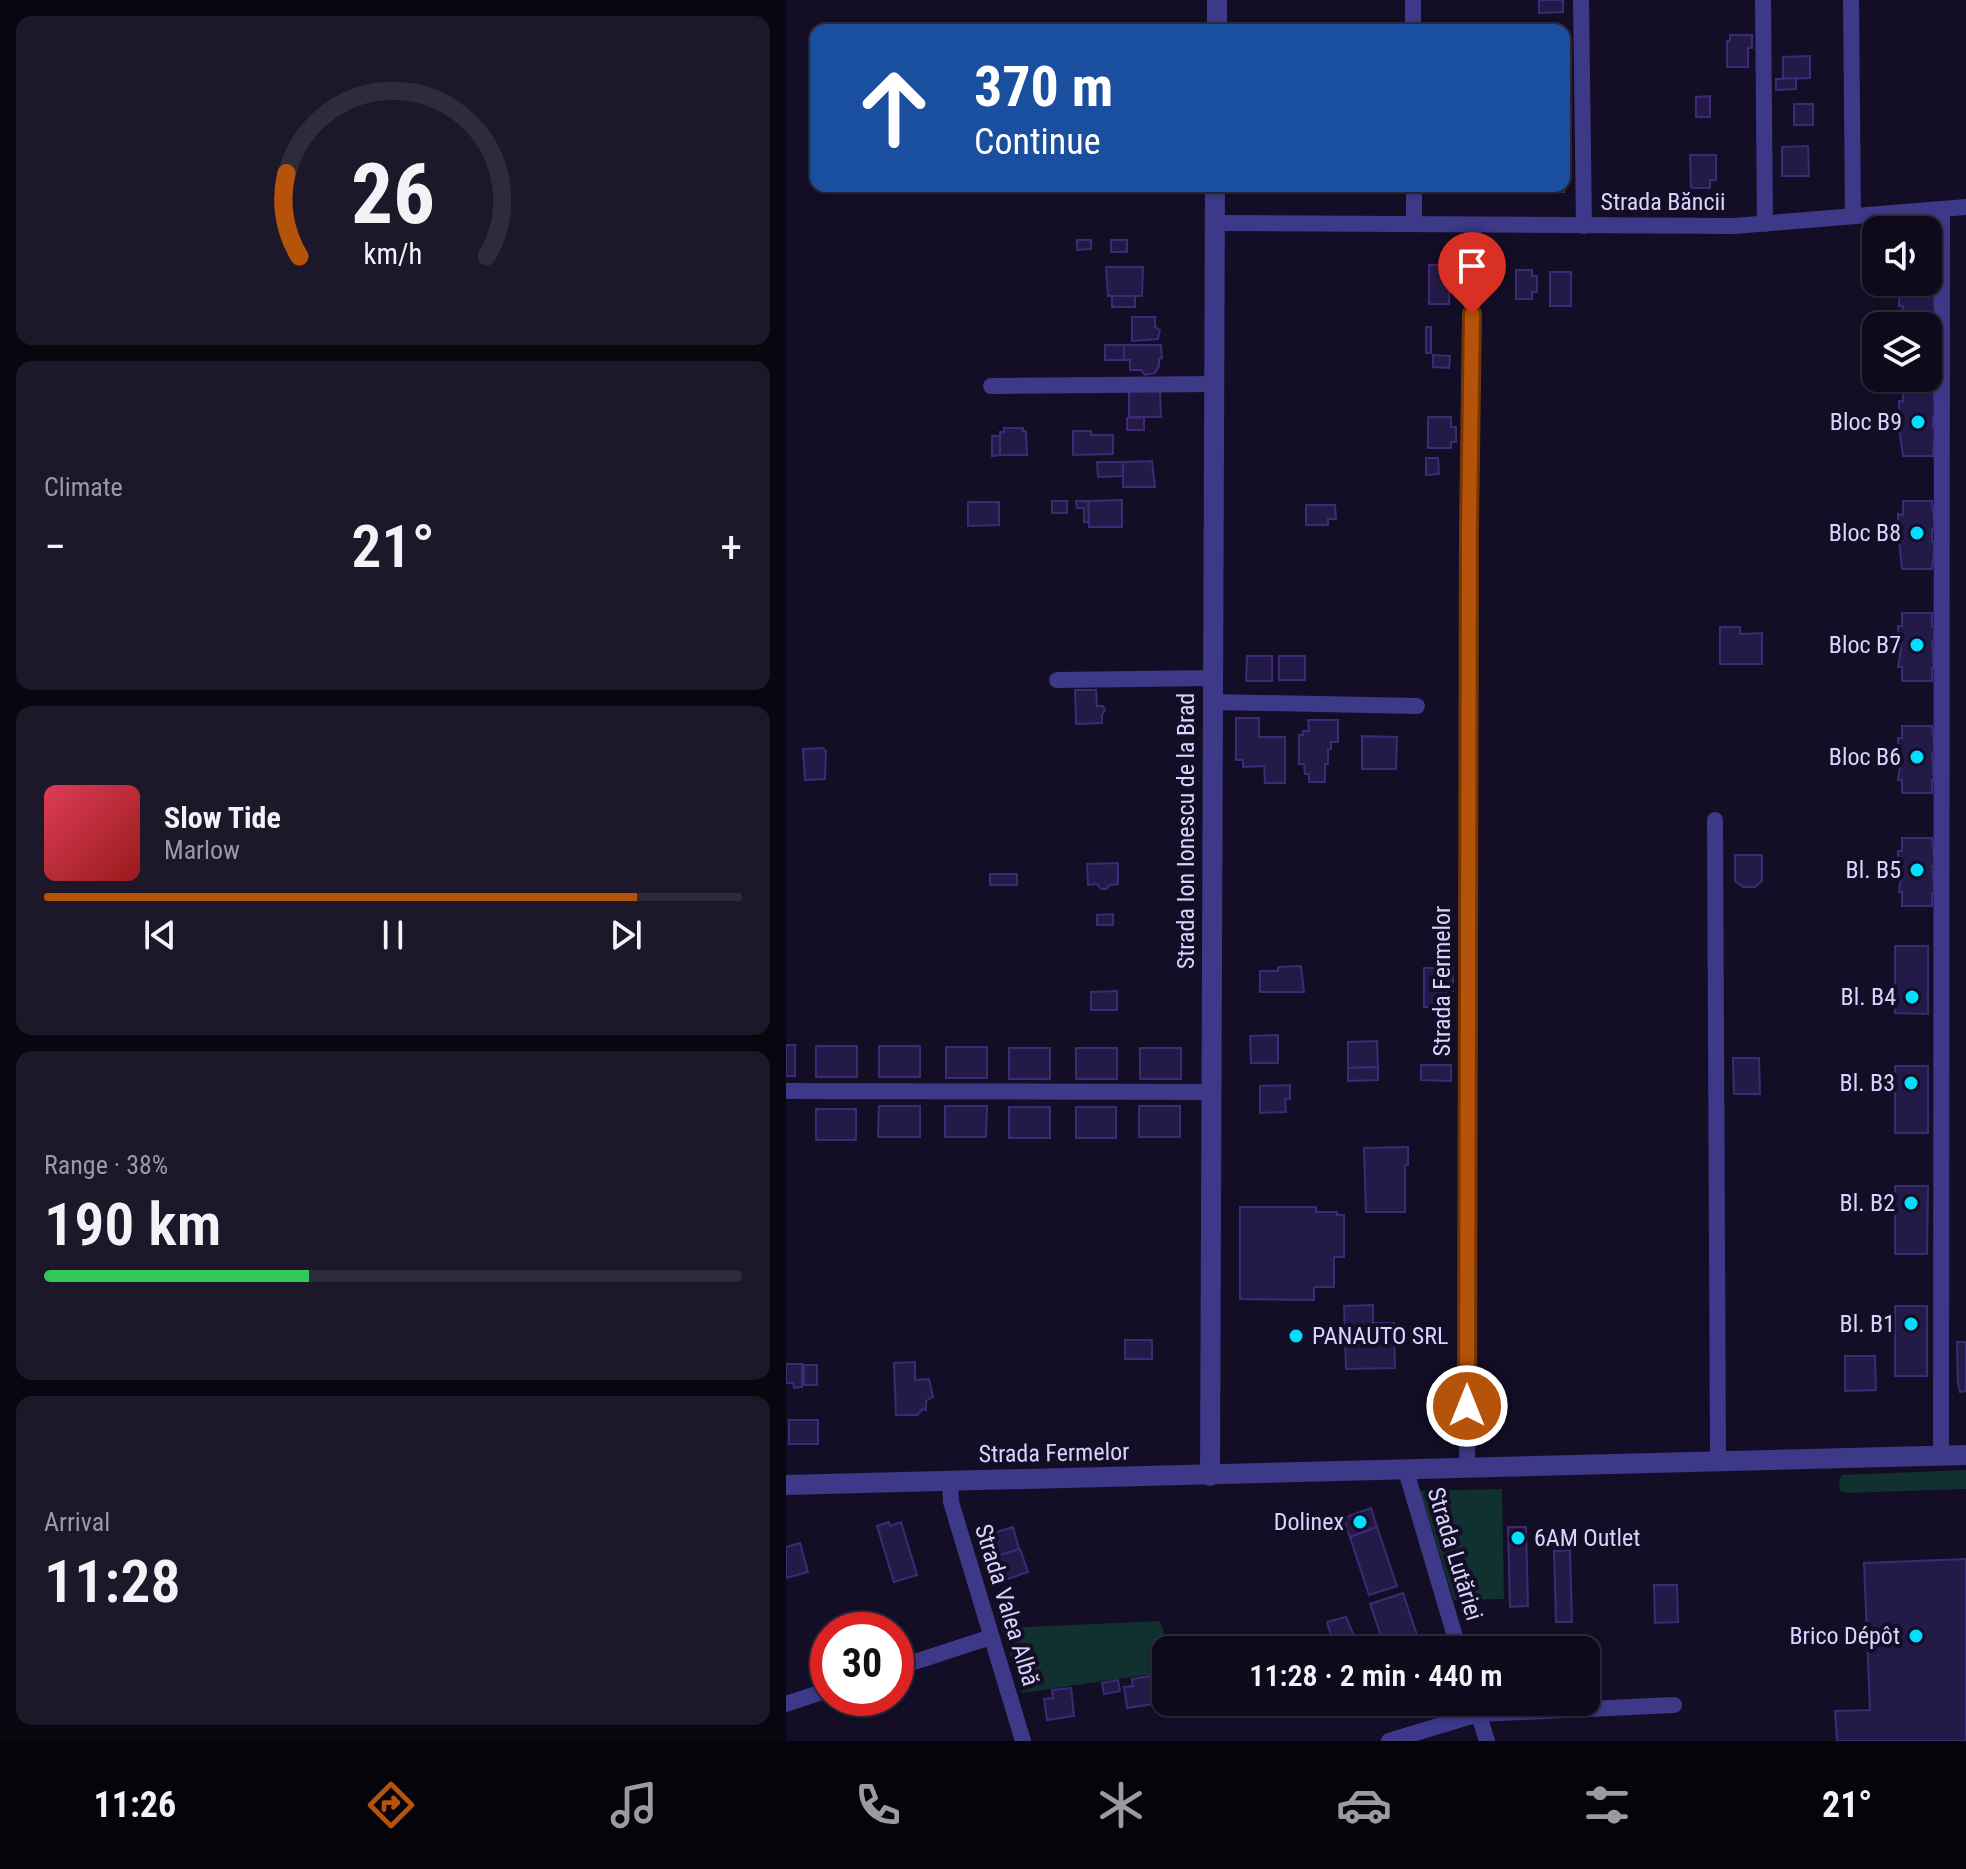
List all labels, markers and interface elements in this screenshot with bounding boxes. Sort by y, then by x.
text: 370 m [974,54,1113,120]
icon: ahead [842,56,946,160]
text: Continue [974,121,1101,163]
text: 26 [351,145,435,242]
street label: Strada Băncii [1600,188,1726,216]
map controls [1862,216,1942,392]
button: sound [1862,216,1942,296]
pin [1438,232,1506,314]
text: km/h [364,237,422,271]
icon: arrive [1450,244,1494,288]
button: layers [1862,312,1942,392]
place label: Bloc B9 [1830,408,1902,436]
marker: Bloc B9 [1909,413,1927,431]
text: Climate [44,472,123,502]
text: 21° [351,511,435,582]
place label: Bloc B8 [1829,519,1901,547]
text: − [44,521,66,573]
text: + [720,521,742,573]
marker: Bloc B8 [1908,524,1926,542]
place label: Bloc B7 [1829,631,1901,659]
marker: Bloc B7 [1908,636,1926,654]
street label: Strada Ion Ionescu de la Brad [1172,693,1200,969]
place label: Bloc B6 [1829,743,1901,771]
marker: Bloc B6 [1908,748,1926,766]
text: Slow Tide [164,800,281,835]
text: Marlow [164,835,240,865]
place label: Bl. B5 [1846,856,1901,884]
marker: Bl. B5 [1908,861,1926,879]
street label: Strada Fermelor [1428,906,1456,1056]
icon: previous [138,913,182,957]
icon: pause [371,913,415,957]
icon: next [604,913,648,957]
place label: Bl. B4 [1841,983,1896,1011]
marker: Bl. B4 [1903,988,1921,1006]
place label: Bl. B3 [1840,1069,1895,1097]
marker: Bl. B3 [1902,1074,1920,1092]
text: Range · 38% [44,1150,168,1180]
text: 190 km [44,1189,221,1260]
place label: Bl. B2 [1840,1189,1895,1217]
marker: Bl. B2 [1902,1194,1920,1212]
place label: Bl. B1 [1840,1310,1895,1338]
marker: Bl. B1 [1902,1315,1920,1333]
place label: PANAUTO SRL [1312,1322,1448,1350]
marker: PANAUTO SRL [1287,1327,1305,1345]
position arrow [1425,1364,1509,1448]
street label: Strada Fermelor [978,1438,1130,1468]
street label: Strada Lutăriei [1422,1484,1488,1624]
text: Arrival [44,1507,110,1537]
place label: Dolinex [1274,1508,1344,1536]
marker: Dolinex [1351,1513,1369,1531]
street label: Strada Valea Albă [969,1521,1045,1689]
place label: 6AM Outlet [1534,1524,1640,1552]
marker: 6AM Outlet [1509,1529,1527,1547]
text: 11:28 [44,1546,181,1617]
speed limit sign: 30 [810,1612,914,1716]
place label: Brico Dépôt [1790,1622,1900,1650]
marker: Brico Dépôt [1907,1627,1925,1645]
text: 11:28 · 2 min · 440 m [1249,1658,1503,1693]
icon: directions [363,1777,419,1833]
icon: music [606,1777,662,1833]
icon: phone [850,1777,906,1833]
icon: climate [1093,1777,1149,1833]
icon: car [1336,1777,1392,1833]
icon: filters [1579,1777,1635,1833]
text: 11:26 [94,1784,176,1826]
text: 21° [1822,1784,1872,1826]

